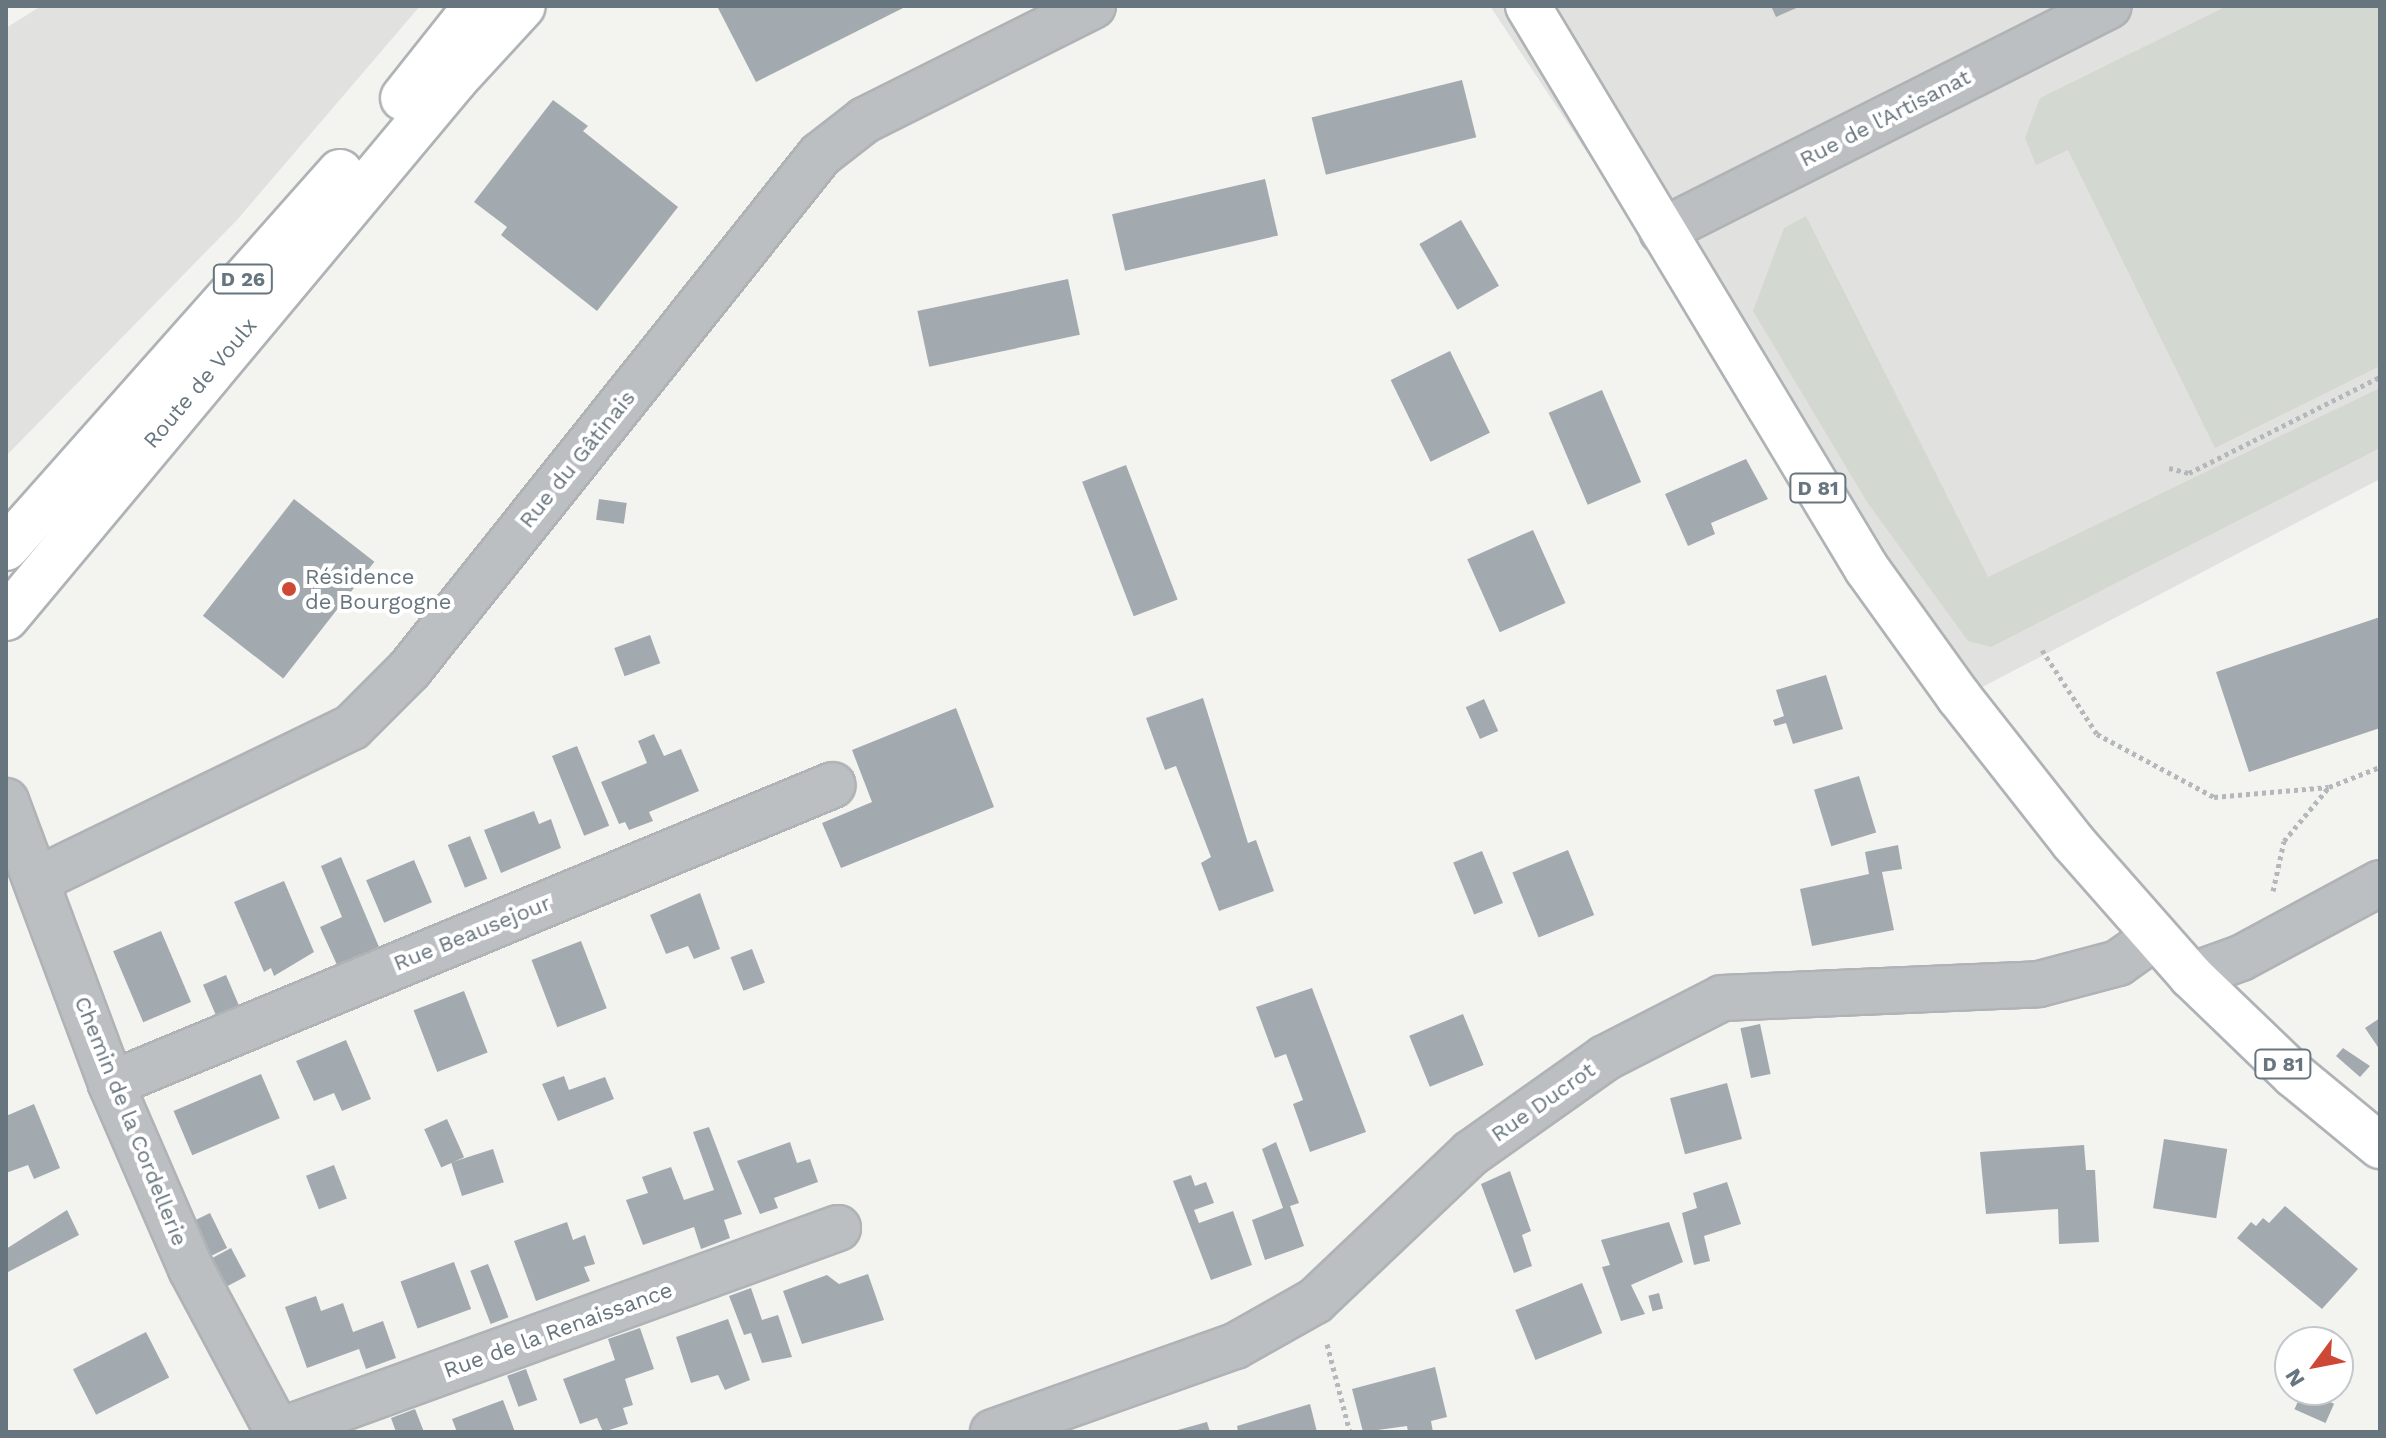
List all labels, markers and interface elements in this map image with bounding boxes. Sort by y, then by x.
street label: Rue de l'Artisanat [1795,64,1975,172]
road number: D 26 [211,263,275,295]
street label: Route de Voulx [138,312,262,454]
street label: Rue du Gâtinais [513,385,641,533]
road number: D 81 [1788,472,1848,504]
place label: Résidence de Bourgogne [305,563,451,614]
marker: Résidence de Bourgogne [280,580,298,598]
street label: Rue Beausejour [390,889,554,977]
street label: Chemin de la Cordellerie [69,992,193,1250]
road number: D 81 [2253,1048,2313,1080]
street label: Rue Ducrot [1486,1057,1600,1147]
street label: Rue de la Renaissance [440,1276,676,1384]
north arrow [2274,1326,2354,1406]
text: N [2280,1364,2310,1391]

